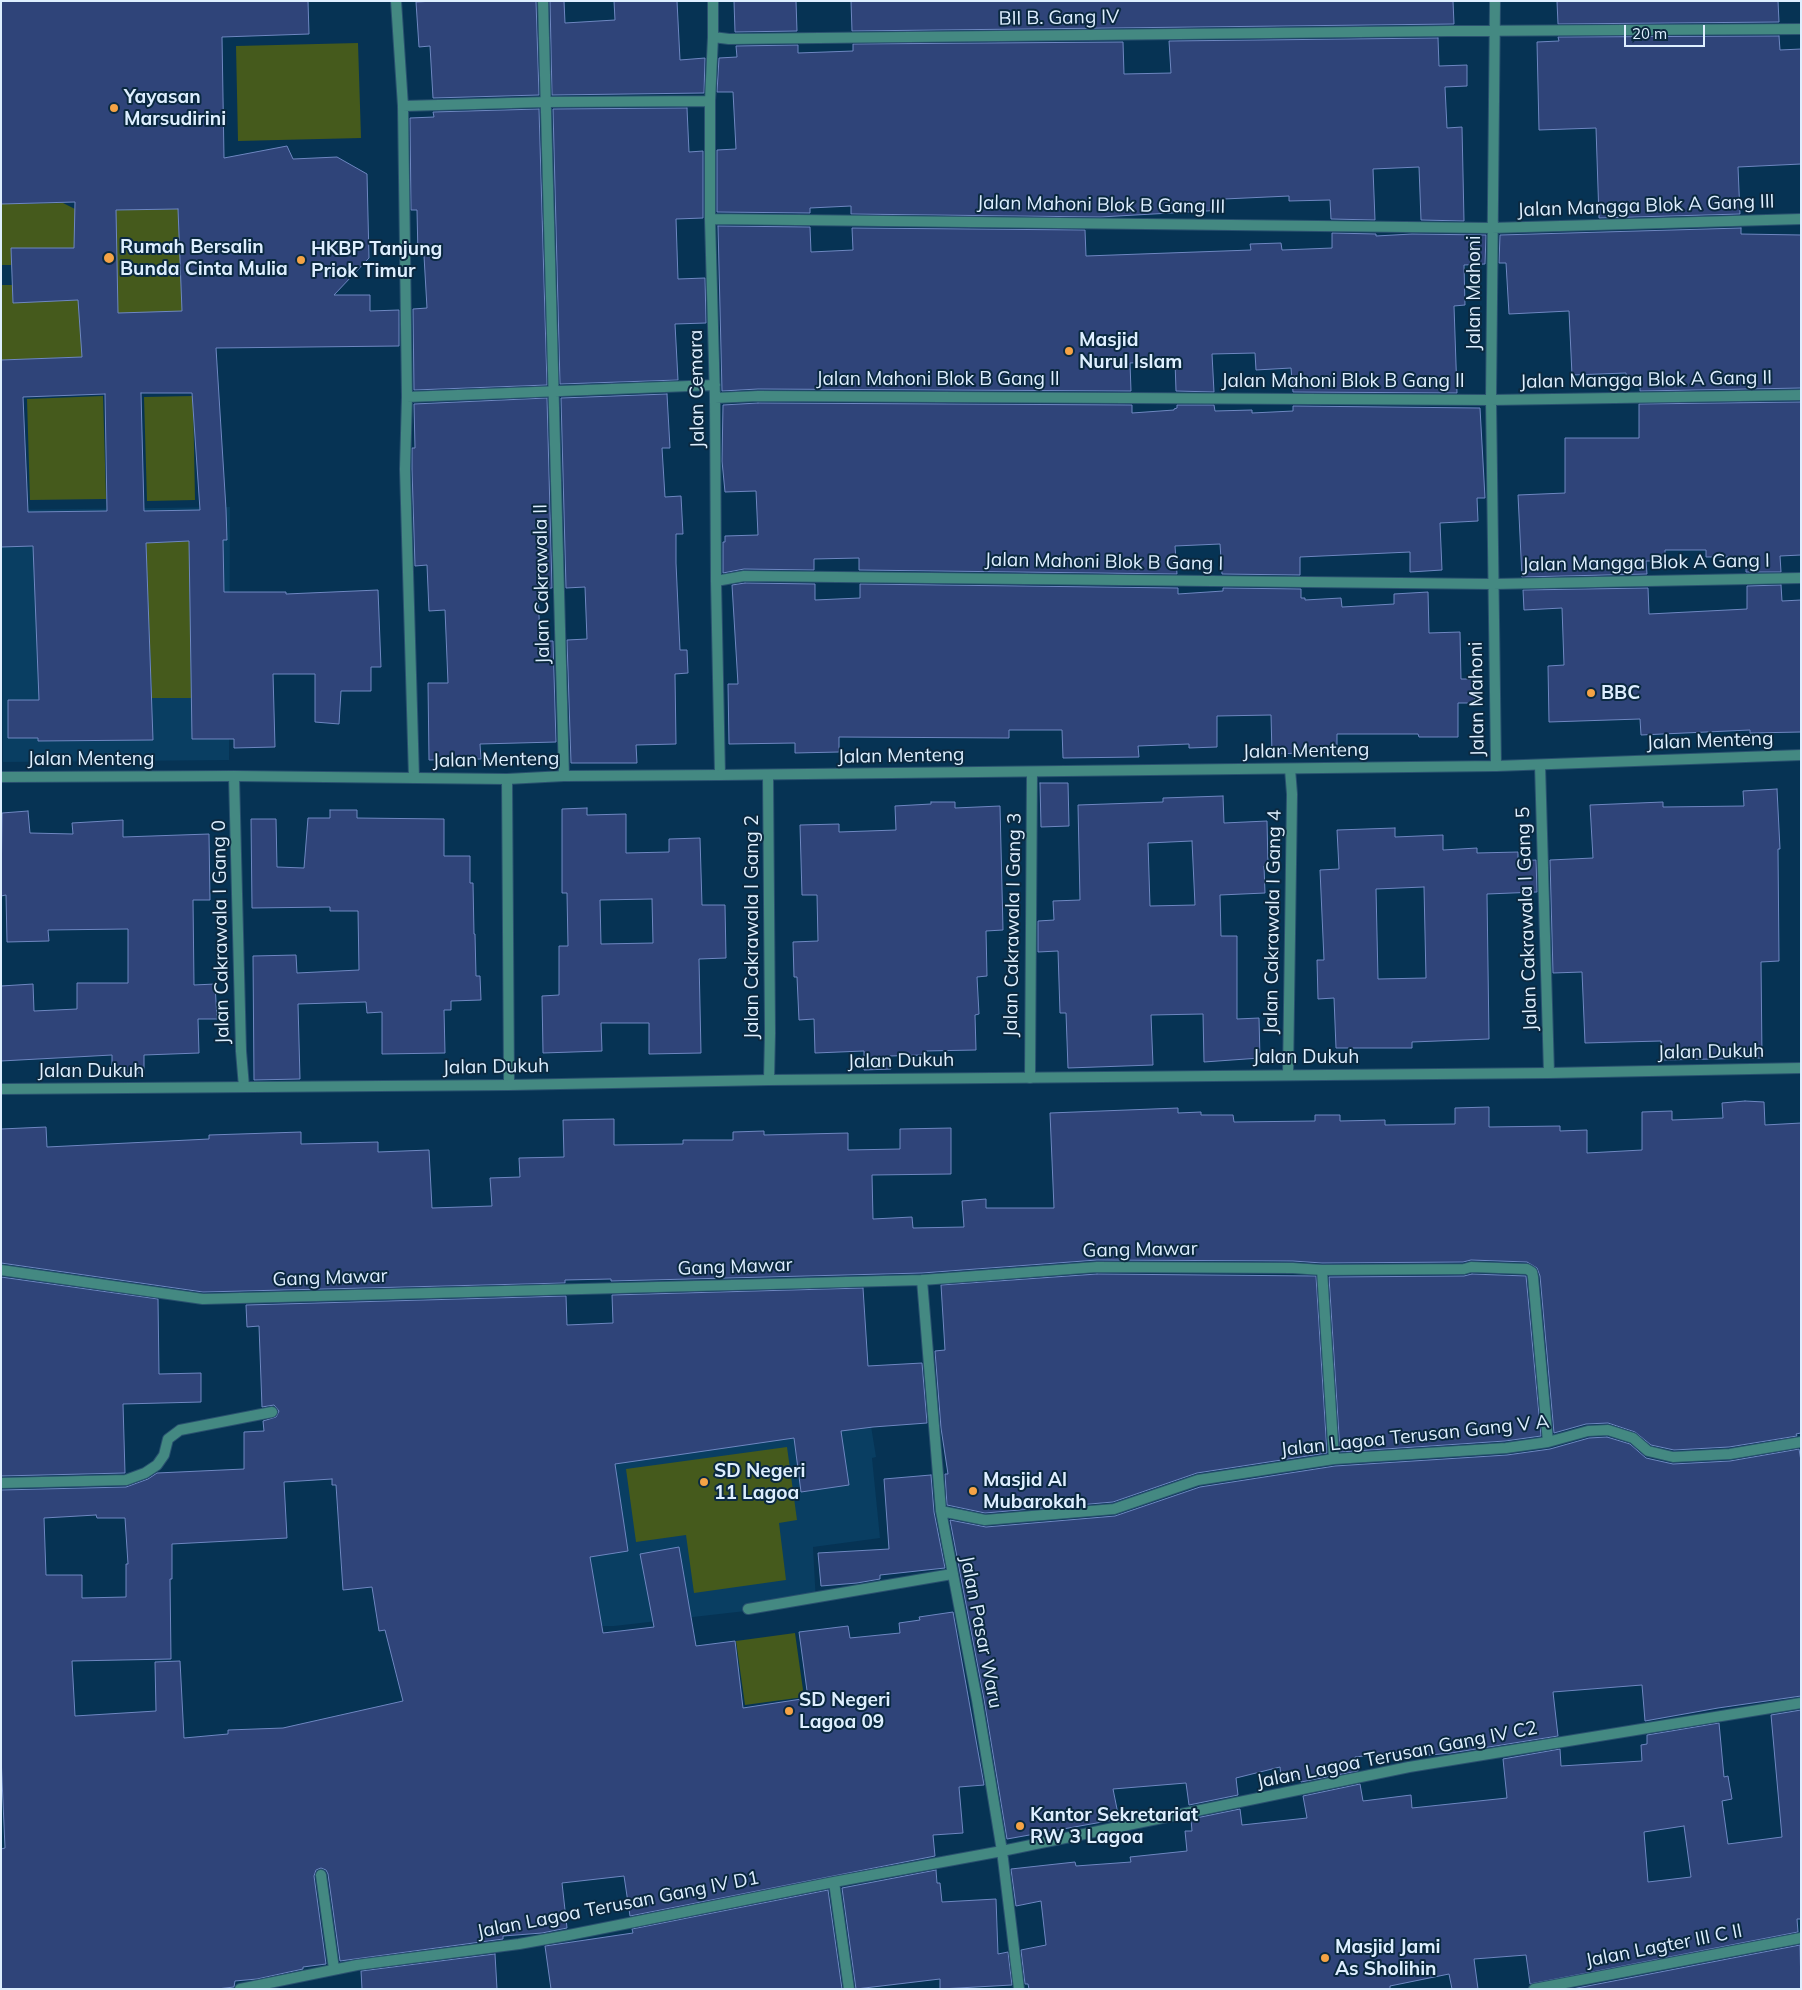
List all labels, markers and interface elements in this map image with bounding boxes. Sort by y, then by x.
street label: BII B. Gang IV [998,6,1120,30]
scale bar [1627,15,1708,47]
text: 20 m [1632,24,1667,43]
place label: Yayasan Marsudirini [124,86,226,130]
marker: Yayasan Marsudirini [108,102,120,114]
street label: Jalan Mangga Blok A Gang III [1517,190,1775,222]
street label: Jalan Mahoni Blok B Gang III [977,191,1225,219]
street label: Jalan Mahoni [1463,235,1485,351]
place label: Rumah Bersalin Bunda Cinta Mulia [120,236,288,280]
place label: HKBP Tanjung Priok Timur [311,238,442,282]
marker: Rumah Bersalin Bunda Cinta Mulia [102,251,116,265]
marker: HKBP Tanjung Priok Timur [295,254,307,266]
place label: Masjid Nurul Islam [1079,329,1182,373]
street label: Jalan Cemara [685,330,709,448]
marker: Masjid Nurul Islam [1063,345,1075,357]
street label: Jalan Mangga Blok A Gang II [1520,366,1772,394]
street label: Jalan Mahoni Blok B Gang II [816,368,1060,390]
street label: Jalan Mahoni Blok B Gang II [1221,370,1465,392]
street label: Jalan Cakrawala II [529,504,555,664]
street label: Jalan Mahoni Blok B Gang I [984,549,1224,575]
street label: Jalan Mangga Blok A Gang I [1522,549,1770,577]
street label: Jalan Mahoni [1465,641,1489,757]
place label: BBC [1601,682,1640,704]
marker: BBC [1585,687,1597,699]
street label: Jalan Menteng [1646,727,1774,755]
street label: Jalan Menteng [1242,738,1370,764]
street label: Jalan Menteng [837,743,965,769]
street label: Jalan Menteng [432,747,560,773]
street label: Jalan Menteng [28,748,154,770]
street label: Jalan Cakrawala I Gang 5 [1512,806,1542,1032]
street label: Jalan Cakrawala I Gang 4 [1260,810,1286,1034]
street label: Jalan Cakrawala I Gang 3 [1000,813,1026,1037]
street label: Jalan Cakrawala I Gang 2 [741,815,763,1039]
street label: Jalan Cakrawala I Gang 0 [208,820,234,1044]
street label: Jalan Dukuh [1657,1040,1765,1064]
street label: Jalan Dukuh [1253,1046,1359,1068]
street label: Jalan Dukuh [847,1049,955,1073]
street label: Jalan Dukuh [442,1055,550,1079]
street label: Jalan Dukuh [38,1060,144,1082]
street label: Gang Mawar [1082,1238,1198,1262]
street label: Gang Mawar [677,1254,793,1280]
street label: Gang Mawar [272,1265,388,1291]
street label: Jalan Lagoa Terusan Gang V A [1279,1411,1551,1461]
place label: SD Negeri 11 Lagoa [714,1460,805,1504]
place label: Masjid Al Mubarokah [983,1469,1087,1513]
marker: SD Negeri 11 Lagoa [698,1476,710,1488]
marker: Masjid Al Mubarokah [967,1485,979,1497]
street label: Jalan Pasar Waru [955,1554,1007,1710]
place label: SD Negeri Lagoa 09 [799,1689,890,1733]
marker: SD Negeri Lagoa 09 [783,1705,795,1717]
street label: Jalan Lagoa Terusan Gang IV C2 [1255,1717,1539,1793]
place label: Kantor Sekretariat RW 3 Lagoa [1030,1804,1198,1848]
marker: Kantor Sekretariat RW 3 Lagoa [1014,1820,1026,1832]
street label: Jalan Lagoa Terusan Gang IV D1 [475,1866,761,1944]
street label: Jalan Lagter III C II [1584,1920,1744,1972]
place label: Masjid Jami As Sholihin [1335,1936,1440,1980]
marker: Masjid Jami As Sholihin [1319,1952,1331,1964]

